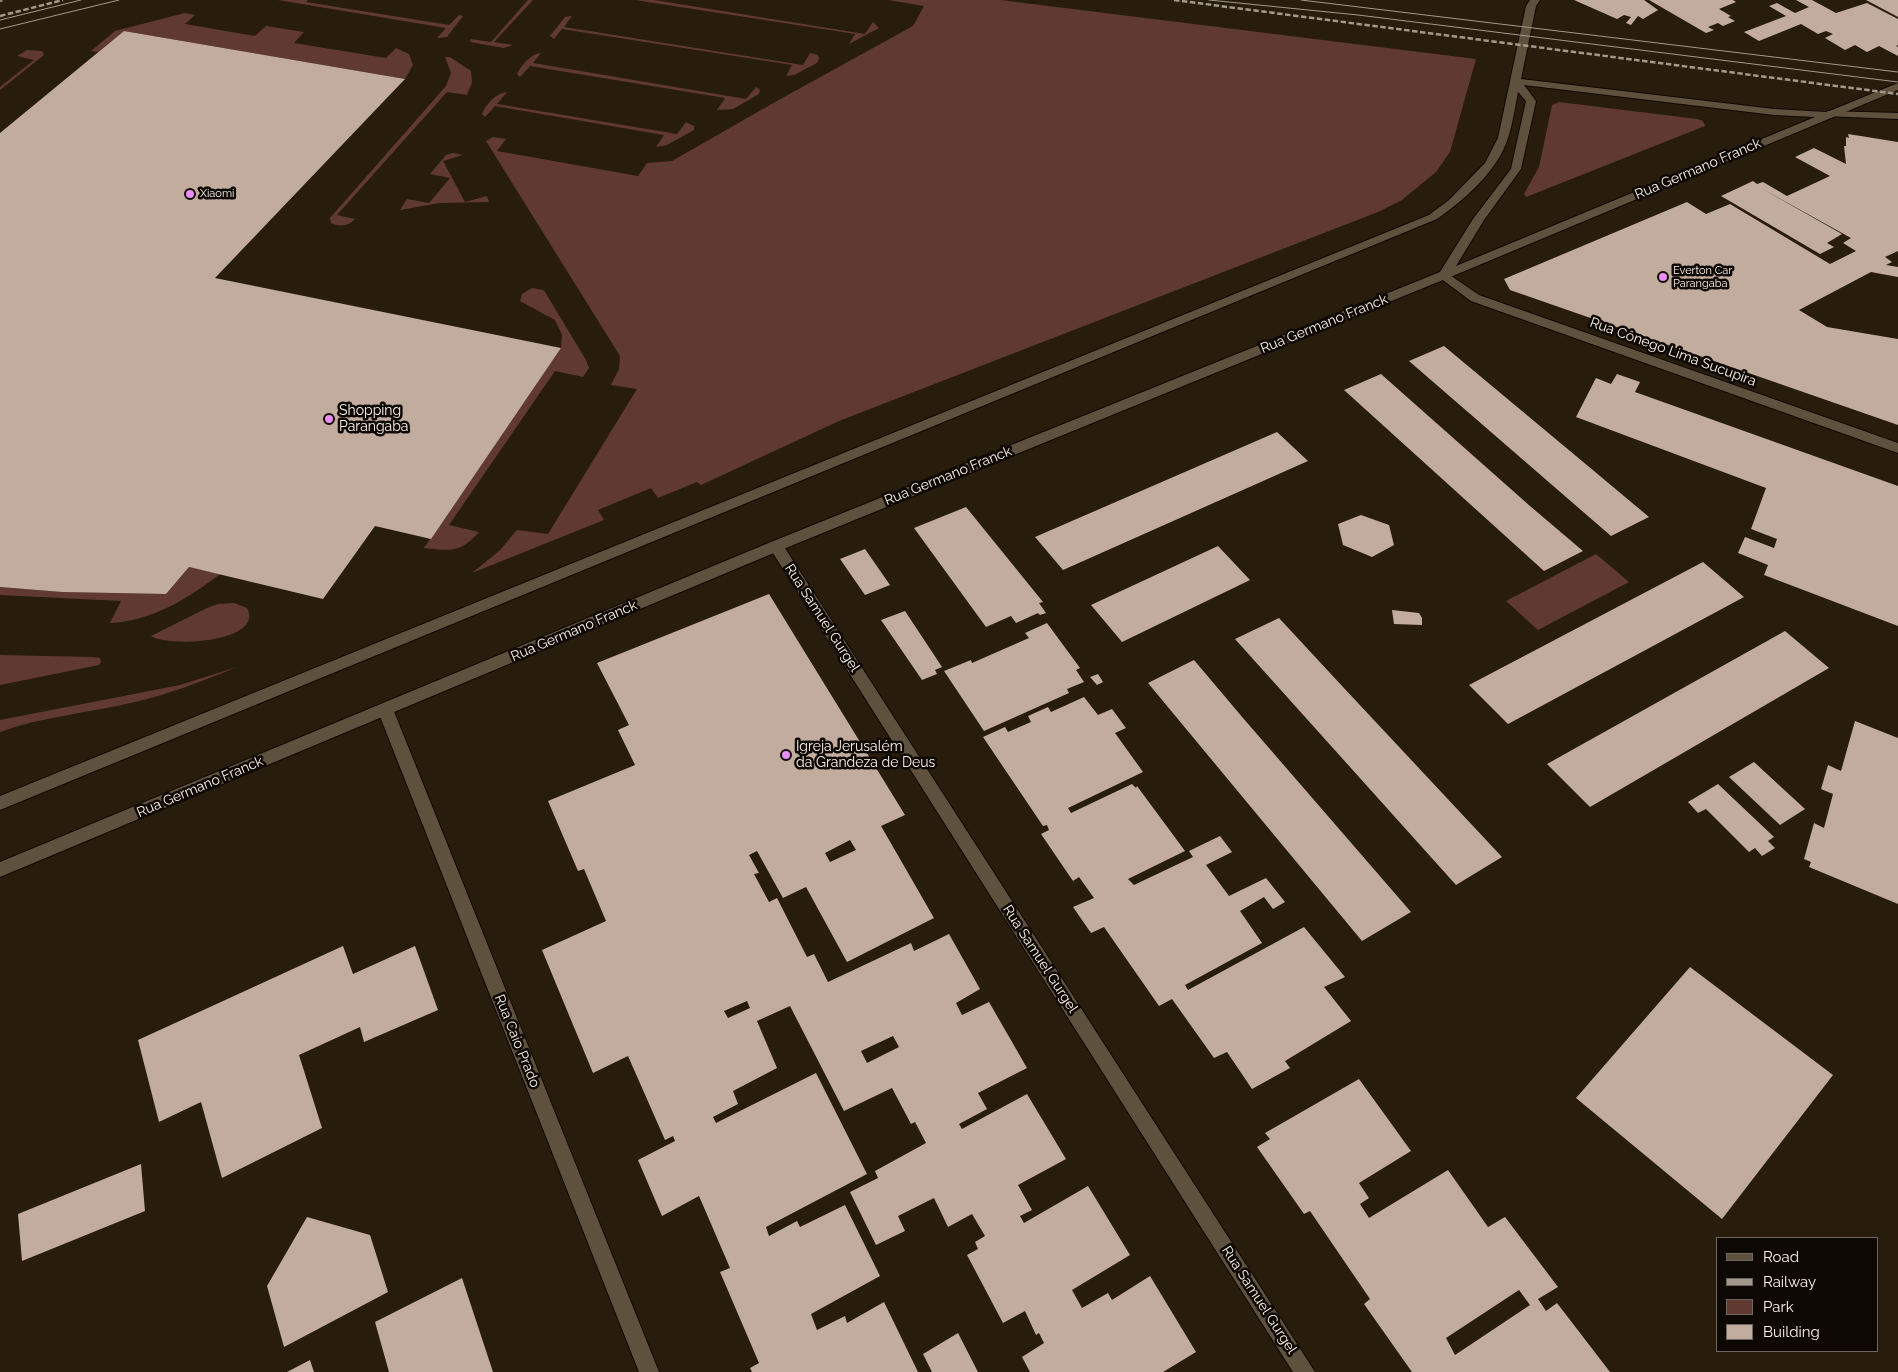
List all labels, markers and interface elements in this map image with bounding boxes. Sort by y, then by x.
street label: Rua Germano Franck [1632,135,1764,203]
place label: Xiaomi [200,187,234,201]
marker: Xiaomi [184,188,196,200]
place label: Everton Car Parangaba [1673,264,1732,290]
marker: Everton Car Parangaba [1657,271,1669,283]
street label: Rua Germano Franck [1258,291,1390,357]
street label: Rua Cônego Lima Sucupira [1588,314,1758,390]
place label: Shopping Parangaba [339,403,408,436]
marker: Shopping Parangaba [323,413,335,425]
street label: Rua Germano Franck [882,443,1014,509]
street label: Rua Samuel Gurgel [781,561,863,675]
street label: Rua Germano Franck [508,597,640,665]
place label: Igreja Jerusalém da Grandeza de Deus [796,739,935,772]
marker: Igreja Jerusalém da Grandeza de Deus [780,749,792,761]
street label: Rua Germano Franck [134,753,266,821]
street label: Rua Samuel Gurgel [999,902,1081,1016]
street label: Rua Caio Prado [491,992,543,1090]
legend [1716,1237,1878,1352]
street label: Rua Samuel Gurgel [1218,1243,1300,1357]
text: Road [1763,1248,1799,1266]
text: Railway [1763,1273,1816,1291]
text: Park [1763,1298,1794,1316]
text: Building [1763,1323,1820,1341]

